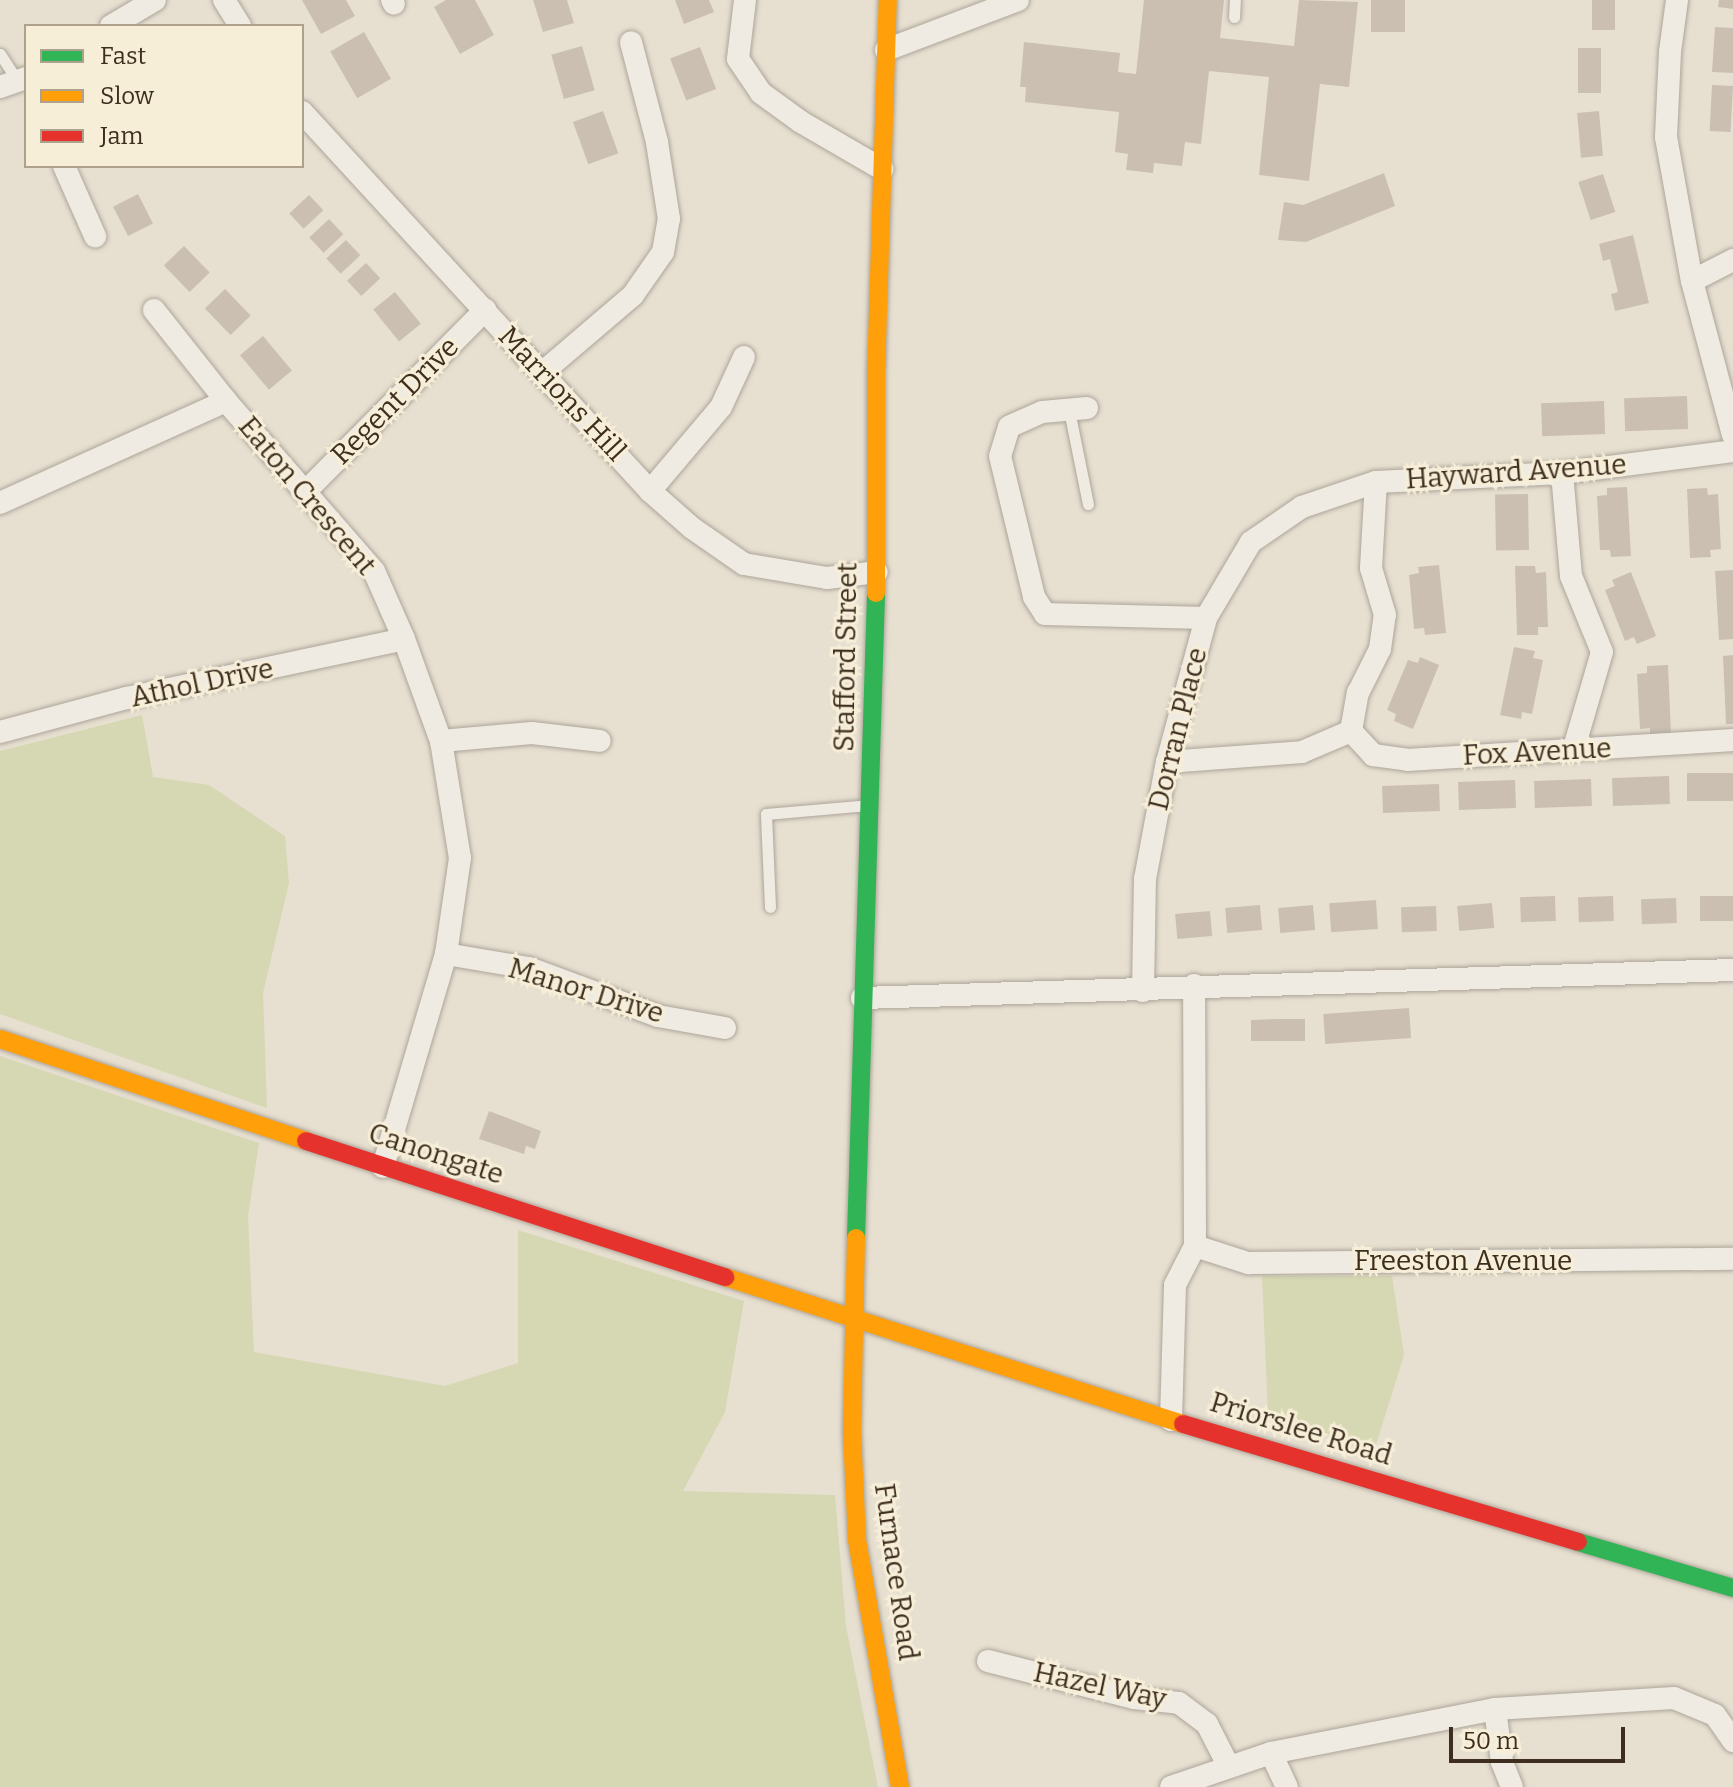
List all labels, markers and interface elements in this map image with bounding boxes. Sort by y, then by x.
legend [24,24,304,168]
text: Fast [100,42,146,70]
text: Slow [100,82,154,110]
text: Jam [100,122,143,150]
street label: Marrions Hill [491,320,633,468]
street label: Regent Drive [324,330,466,472]
street label: Eaton Crescent [231,410,383,582]
street label: Hayward Avenue [1405,448,1627,496]
street label: Stafford Street [828,562,864,752]
street label: Dorran Place [1142,644,1214,814]
street label: Athol Drive [128,651,276,715]
street label: Fox Avenue [1462,731,1612,773]
street label: Manor Drive [504,951,668,1031]
street label: Canongate [364,1116,508,1192]
street label: Freeston Avenue [1354,1244,1572,1278]
street label: Priorslee Road [1206,1385,1396,1473]
street label: Furnace Road [867,1481,925,1663]
street label: Hazel Way [1030,1656,1170,1716]
scale bar [1453,1711,1629,1761]
text: 50 m [1463,1727,1519,1755]

